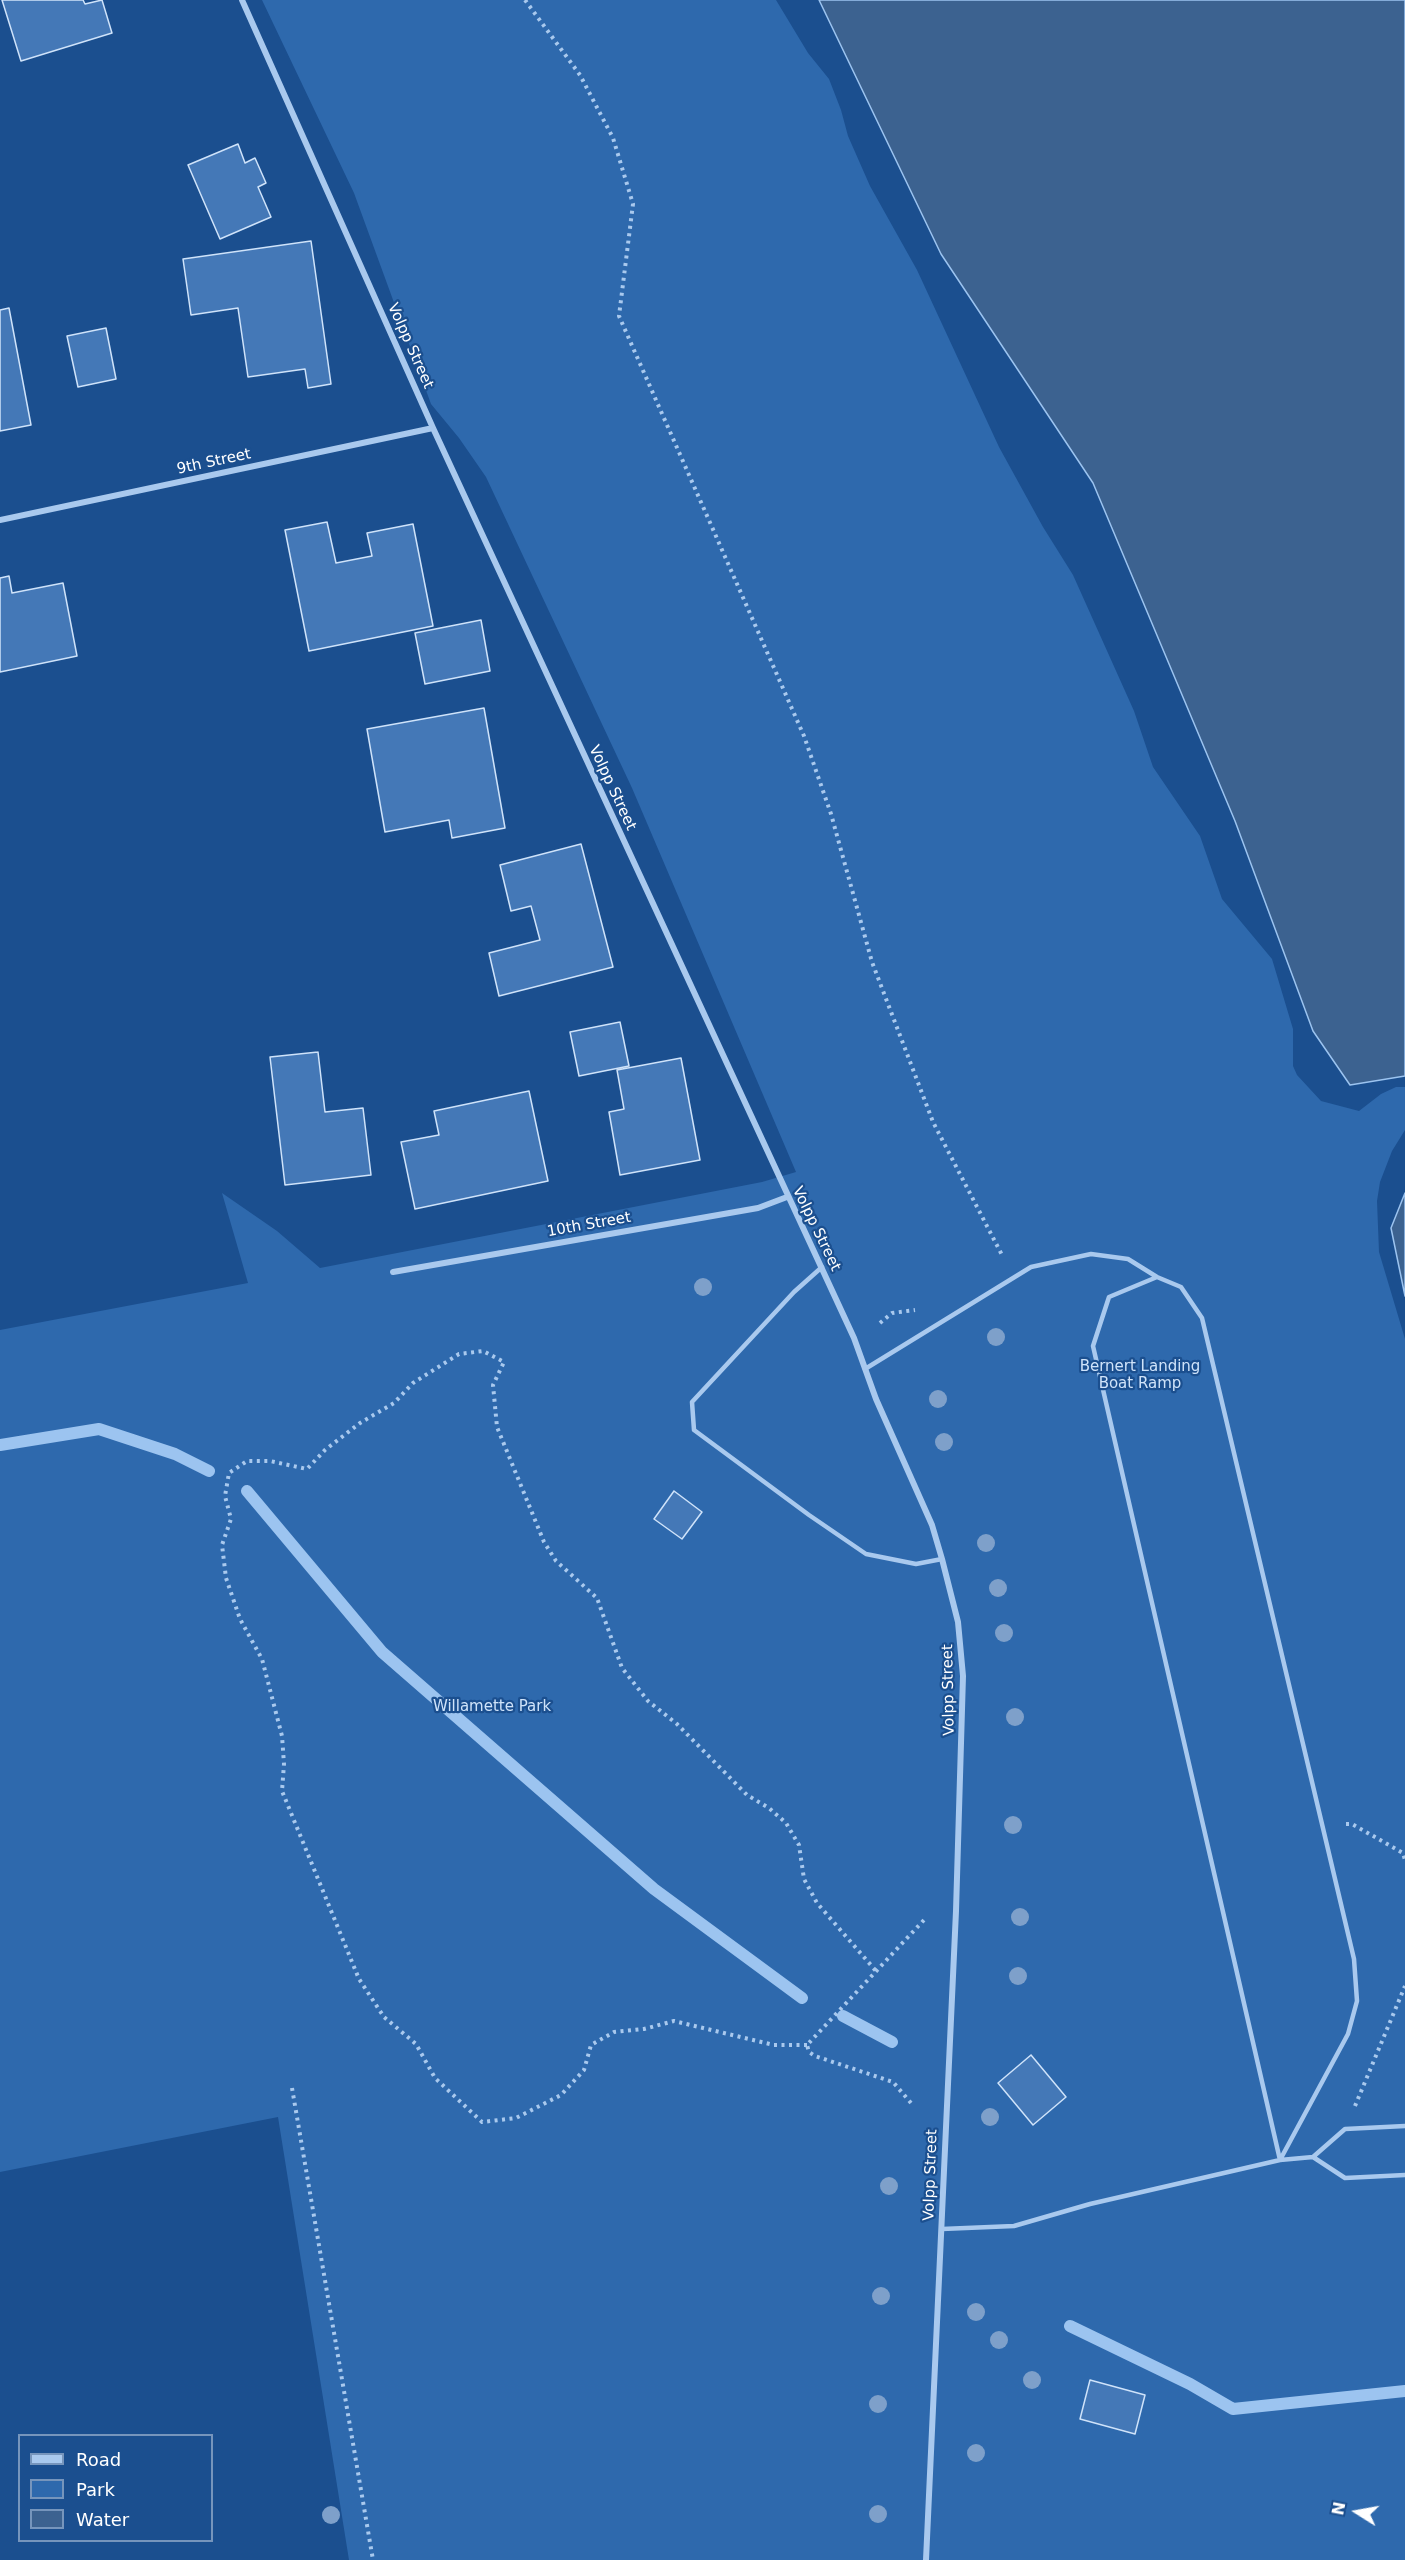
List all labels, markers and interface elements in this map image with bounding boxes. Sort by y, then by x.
street label: Volpp Street [383,300,437,392]
street label: 9th Street [175,445,253,479]
street label: Volpp Street [584,743,640,833]
street label: Volpp Street [788,1184,844,1274]
street label: 10th Street [546,1209,632,1241]
park label: Bernert Landing Boat Ramp [1080,1358,1200,1393]
street label: Volpp Street [939,1644,959,1736]
park label: Willamette Park [433,1698,551,1716]
street label: Volpp Street [920,2129,942,2221]
legend [18,2434,213,2542]
text: Road [76,2449,121,2470]
text: Park [76,2479,115,2500]
north arrow [1327,2482,1387,2542]
text: N [1328,2500,1349,2517]
text: Water [76,2509,129,2530]

